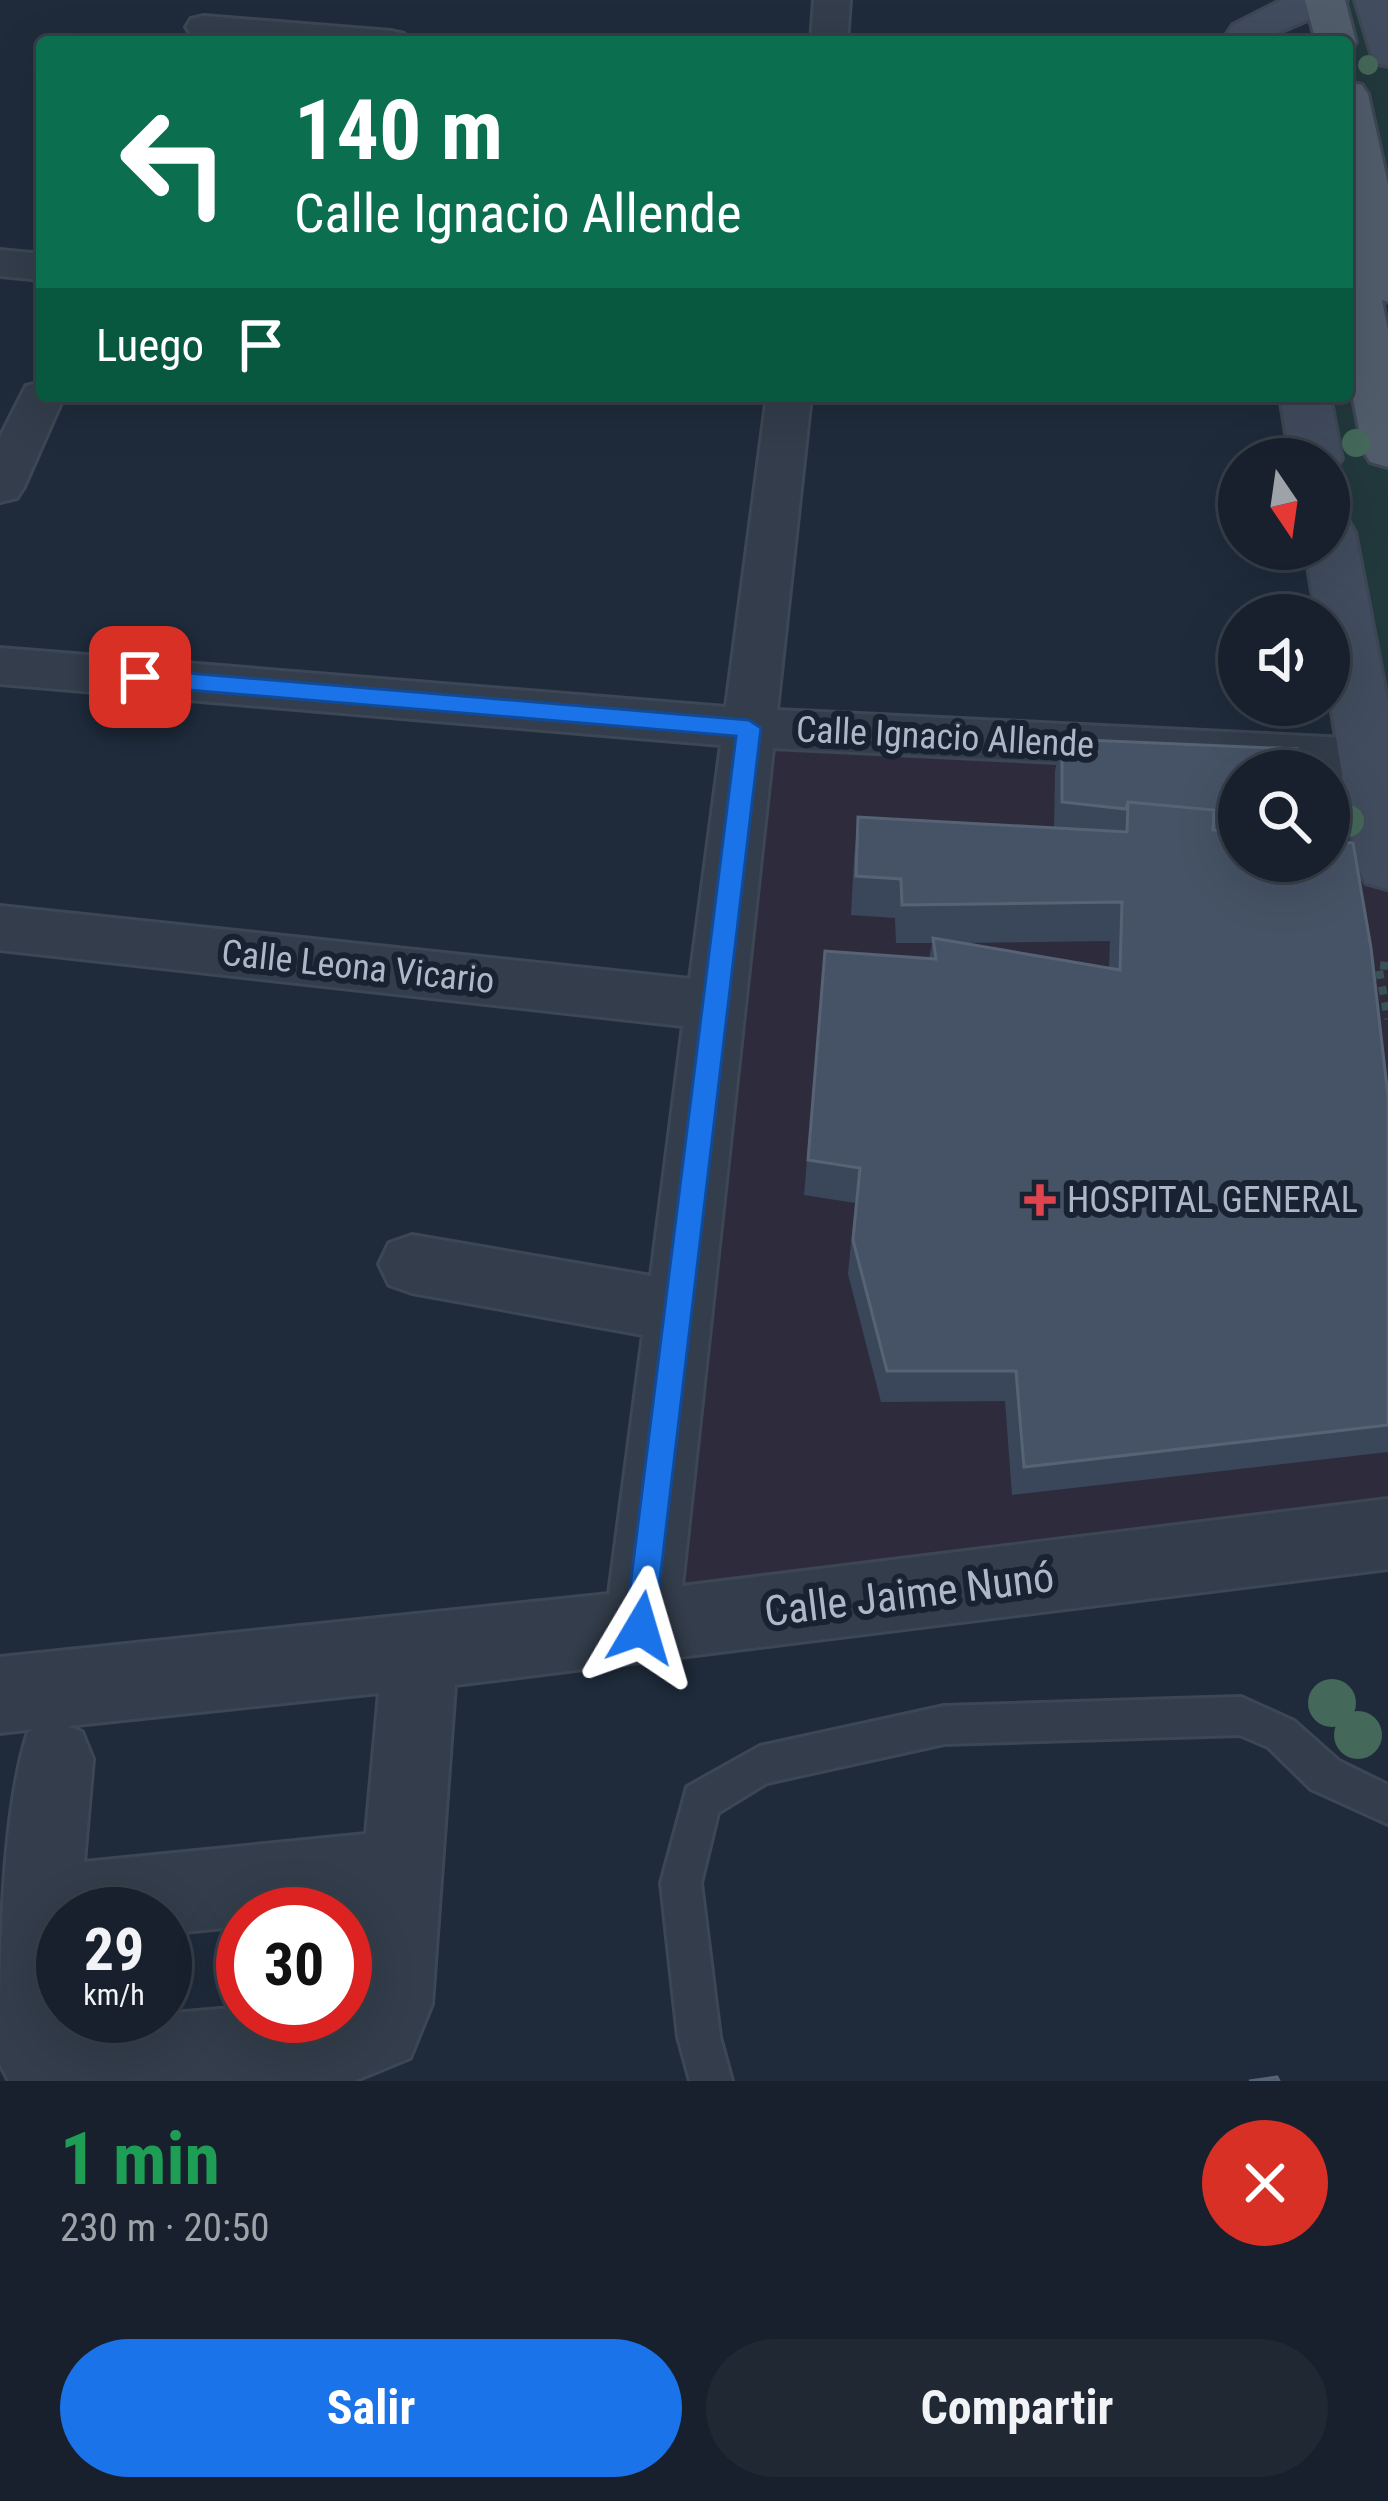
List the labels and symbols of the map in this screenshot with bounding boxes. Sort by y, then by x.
north arrow [1218,438,1350,570]
pin [89,626,191,728]
street label: Calle Ignacio Allende [795,708,1095,766]
street label: Calle Leona Vicario [220,932,496,1002]
place label: HOSPITAL GENERAL [1067,1179,1358,1221]
marker: HOSPITAL GENERAL [1024,1184,1056,1216]
street label: Calle Jaime Nunó [761,1552,1057,1636]
position arrow [578,1565,704,1691]
speed limit sign: 30 [216,1887,372,2043]

